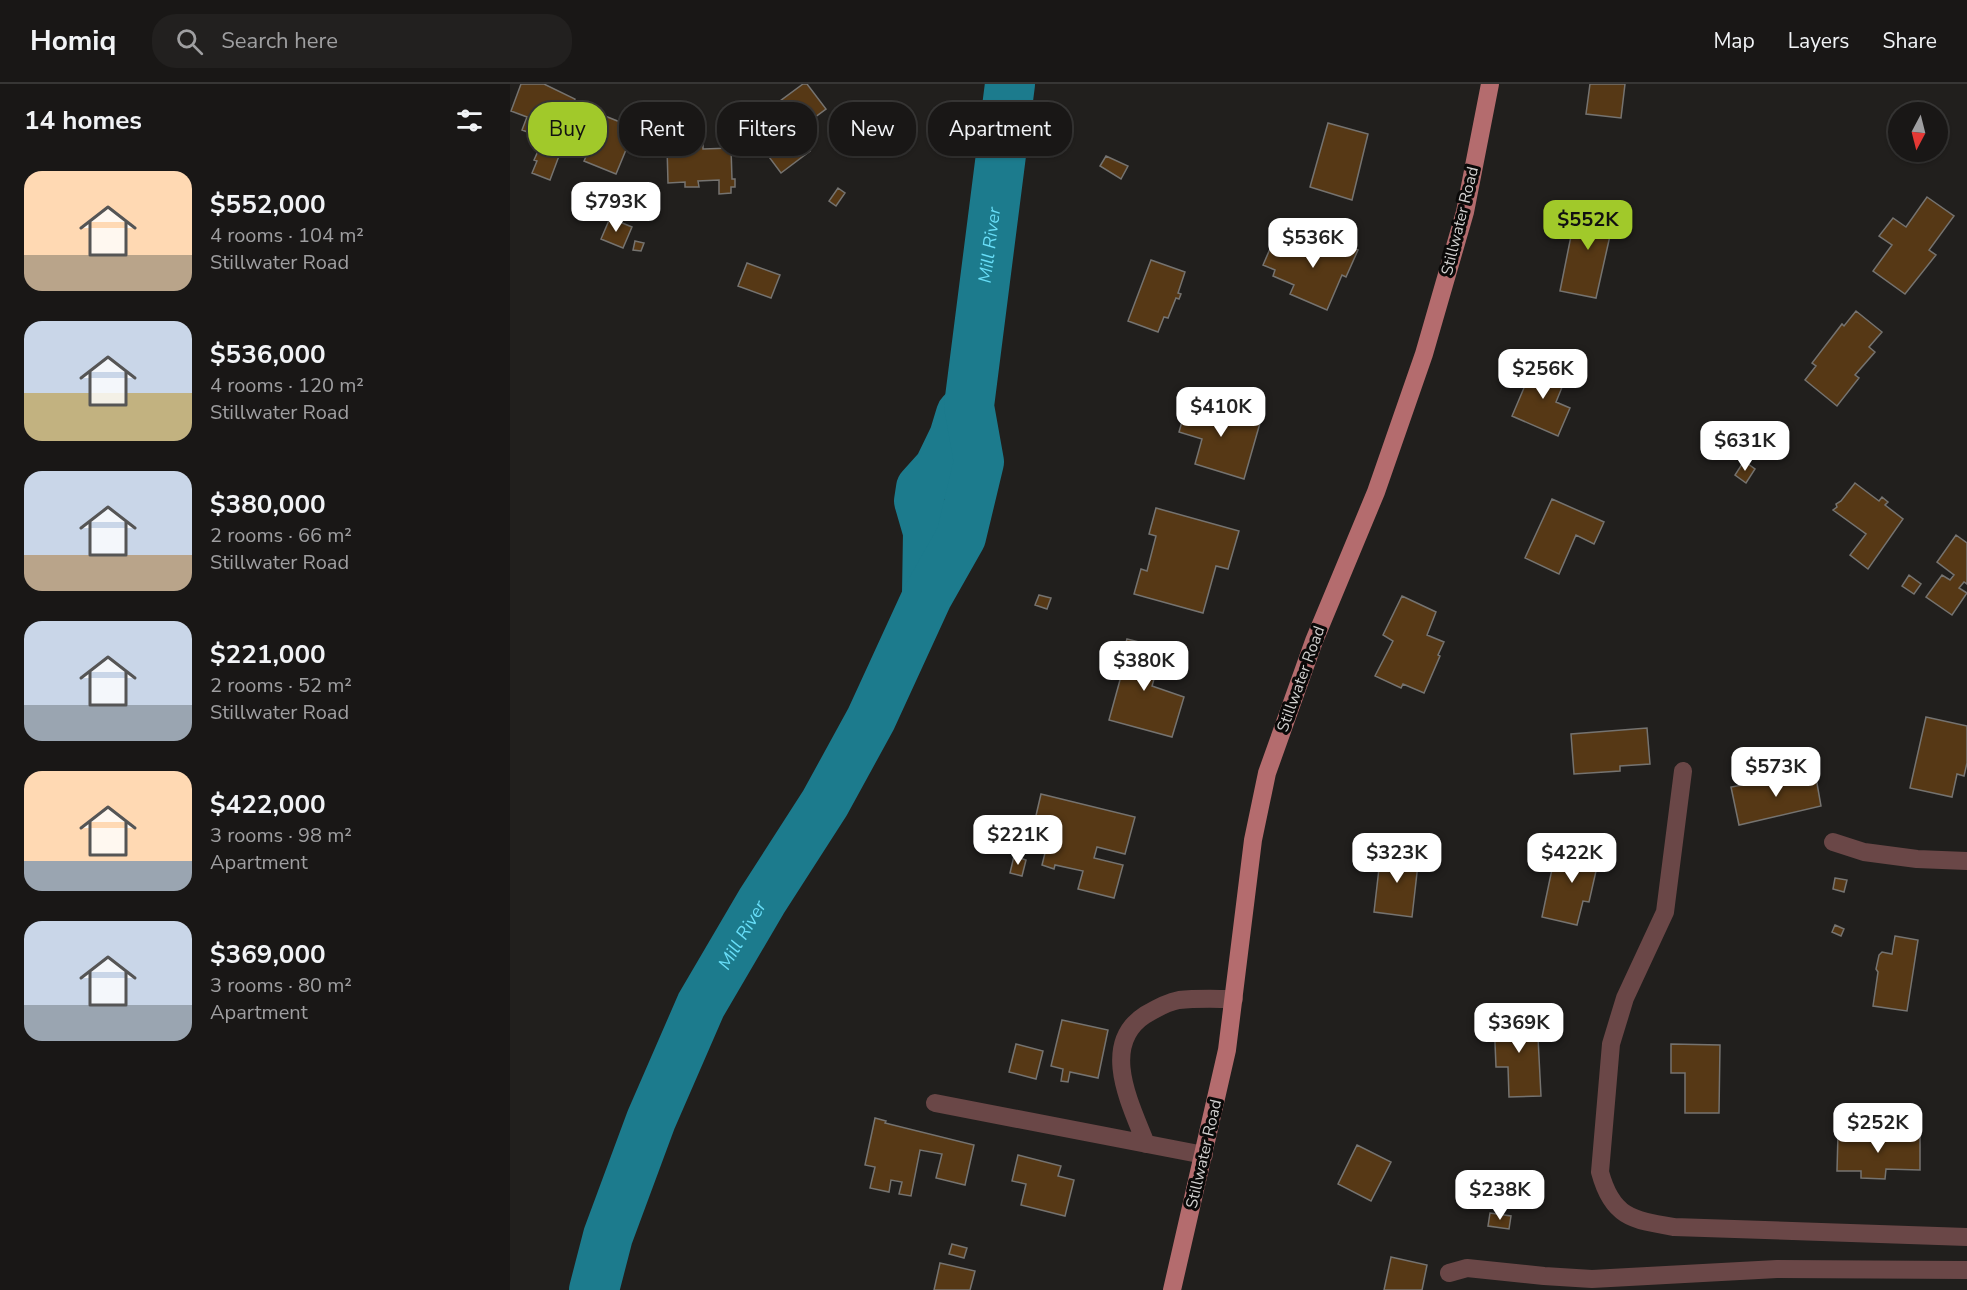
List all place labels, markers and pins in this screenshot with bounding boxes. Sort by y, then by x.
pin: $793K [574,182,658,233]
pin: $552K [1546,200,1630,251]
pin: $536K [1271,218,1355,269]
pin: $256K [1501,349,1585,400]
pin: $410K [1179,387,1263,438]
pin: $631K [1703,421,1787,472]
pin: $380K [1102,641,1186,692]
pin: $573K [1734,747,1818,798]
pin: $221K [976,815,1060,866]
pin: $323K [1355,833,1439,884]
pin: $422K [1530,833,1614,884]
pin: $369K [1477,1003,1561,1054]
pin: $252K [1836,1103,1920,1154]
pin: $238K [1458,1170,1542,1221]

